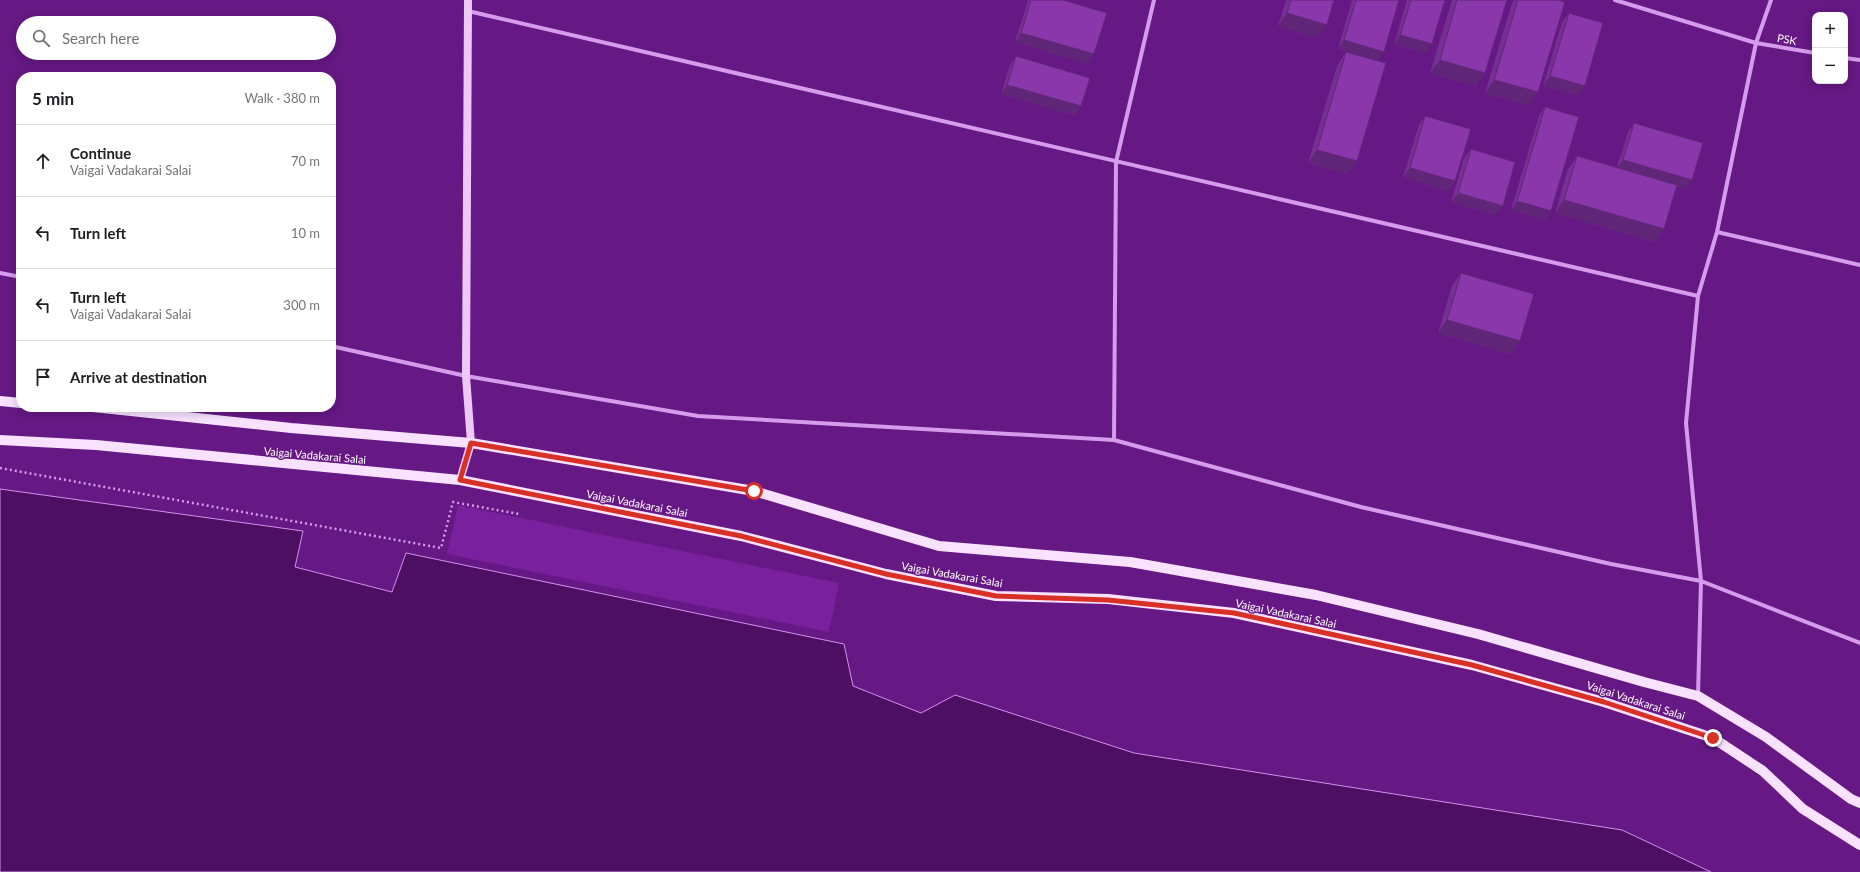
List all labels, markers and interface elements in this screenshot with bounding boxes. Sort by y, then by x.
map controls [1812,12,1848,84]
button: + [1812,12,1848,48]
search box [16,16,336,60]
icon: search [30,27,52,49]
text: Search here [62,29,139,47]
street label: PSK [1776,31,1799,47]
button: − [1812,48,1848,84]
text: 5 min [32,88,74,109]
text: Walk · 380 m [244,90,320,106]
text: Continue [70,144,131,162]
icon: ahead [32,150,54,172]
text: 70 m [291,153,320,169]
text: Vaigai Vadakarai Salai [70,162,191,178]
icon: left [32,222,54,244]
text: Turn left [70,224,126,242]
text: 10 m [291,225,320,241]
text: Turn left [70,288,126,306]
icon: left [32,294,54,316]
text: 300 m [283,297,320,313]
text: Vaigai Vadakarai Salai [70,306,191,322]
icon: arrive [32,366,54,388]
text: Arrive at destination [70,368,207,386]
street label: Vaigai Vadakarai Salai [263,444,367,466]
route start [745,482,763,500]
street label: Vaigai Vadakarai Salai [585,487,689,519]
street label: Vaigai Vadakarai Salai [900,559,1004,589]
street label: Vaigai Vadakarai Salai [1234,596,1338,630]
street label: Vaigai Vadakarai Salai [1585,678,1687,722]
route end [1704,729,1722,747]

